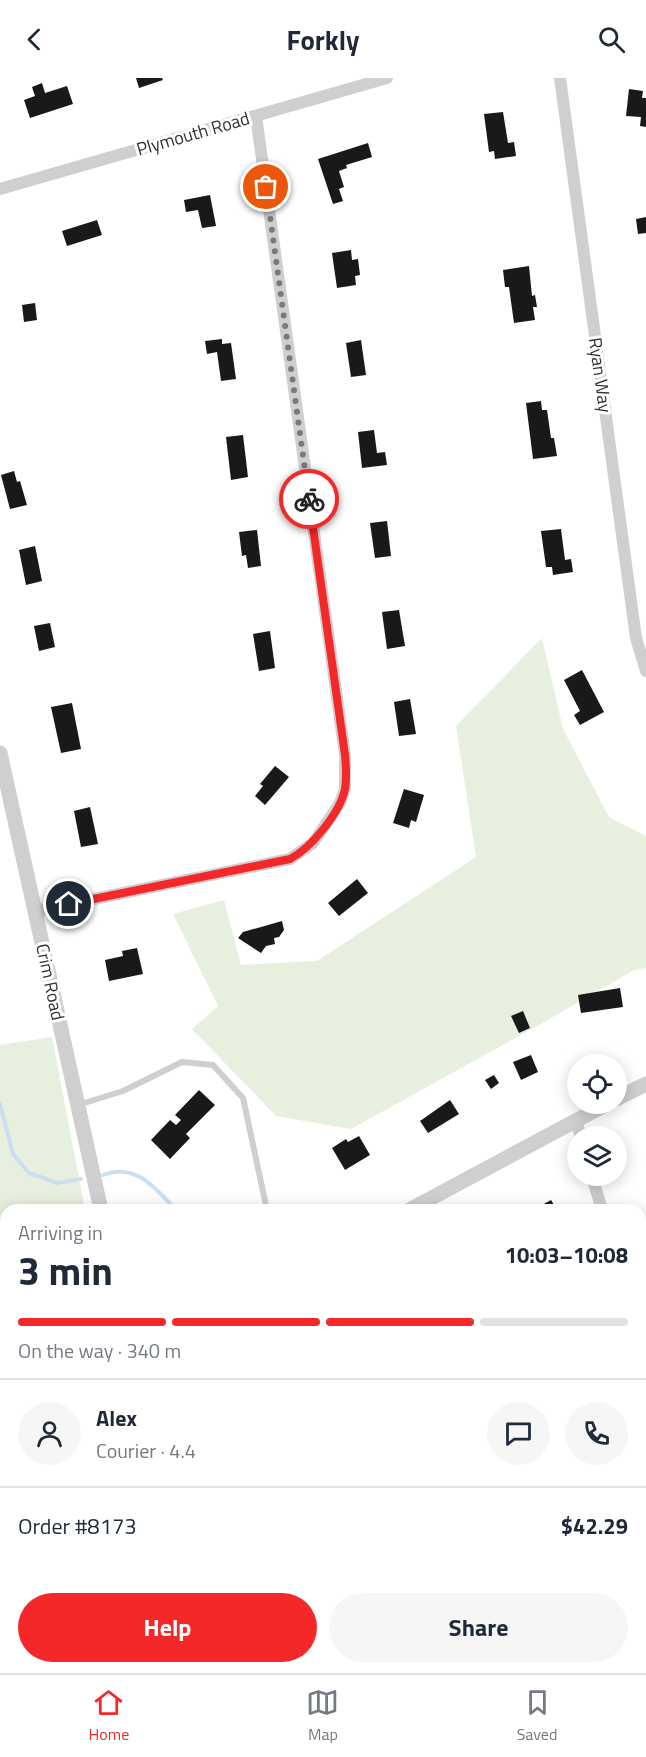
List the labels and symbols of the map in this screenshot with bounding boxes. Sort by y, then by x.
street label: Plymouth Road [133,104,253,163]
pin [240,161,291,212]
street label: Ryan Way [582,336,619,415]
courier [279,469,339,529]
pin [43,878,94,929]
street label: Crim Road [29,941,72,1023]

